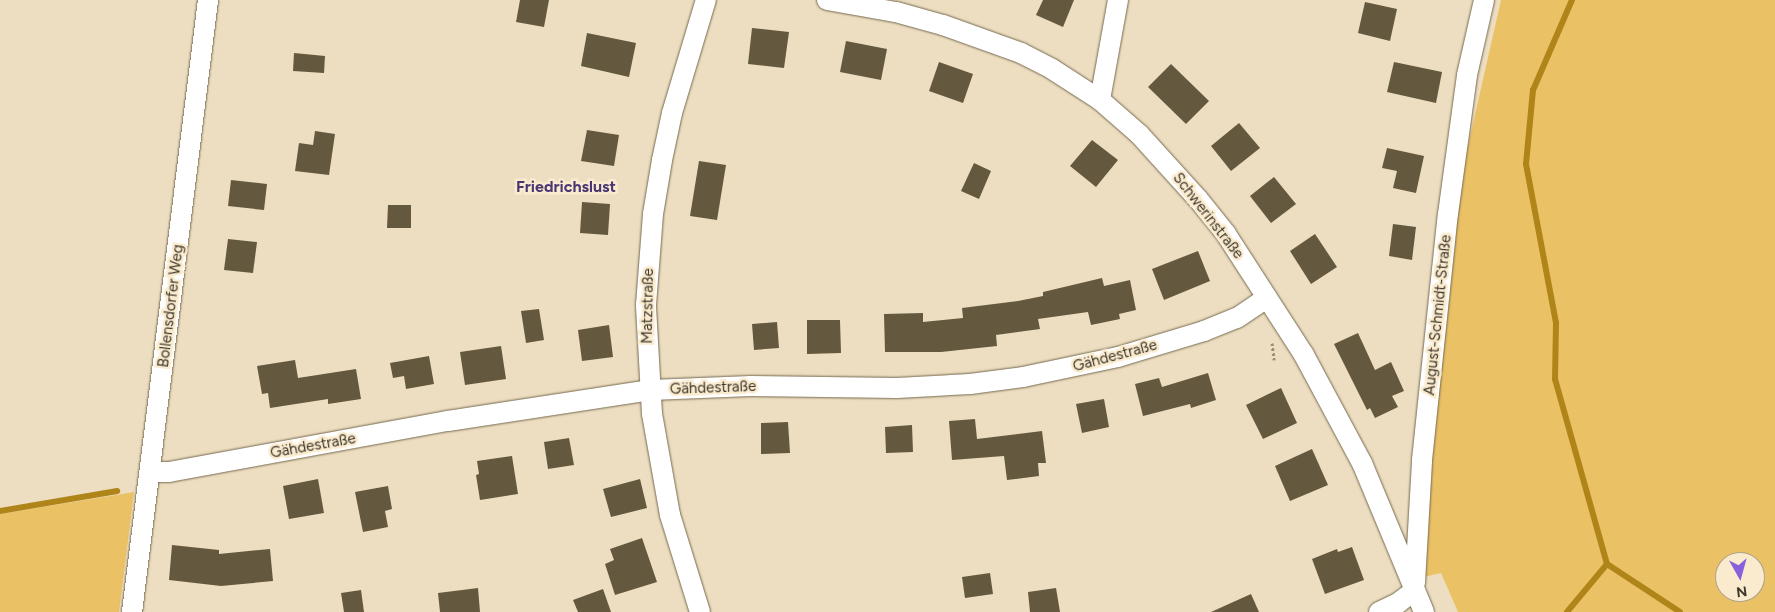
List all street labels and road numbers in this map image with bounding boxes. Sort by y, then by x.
street label: Schwerinstraße [1169,169,1247,263]
street label: August-Schmidt-Straße [1421,234,1455,396]
street label: Bollensdorfer Weg [155,243,187,369]
street label: Matzstraße [638,268,658,344]
street label: Gähdestraße [1071,336,1159,376]
street label: Gähdestraße [670,377,756,399]
street label: Gähdestraße [269,430,357,462]

